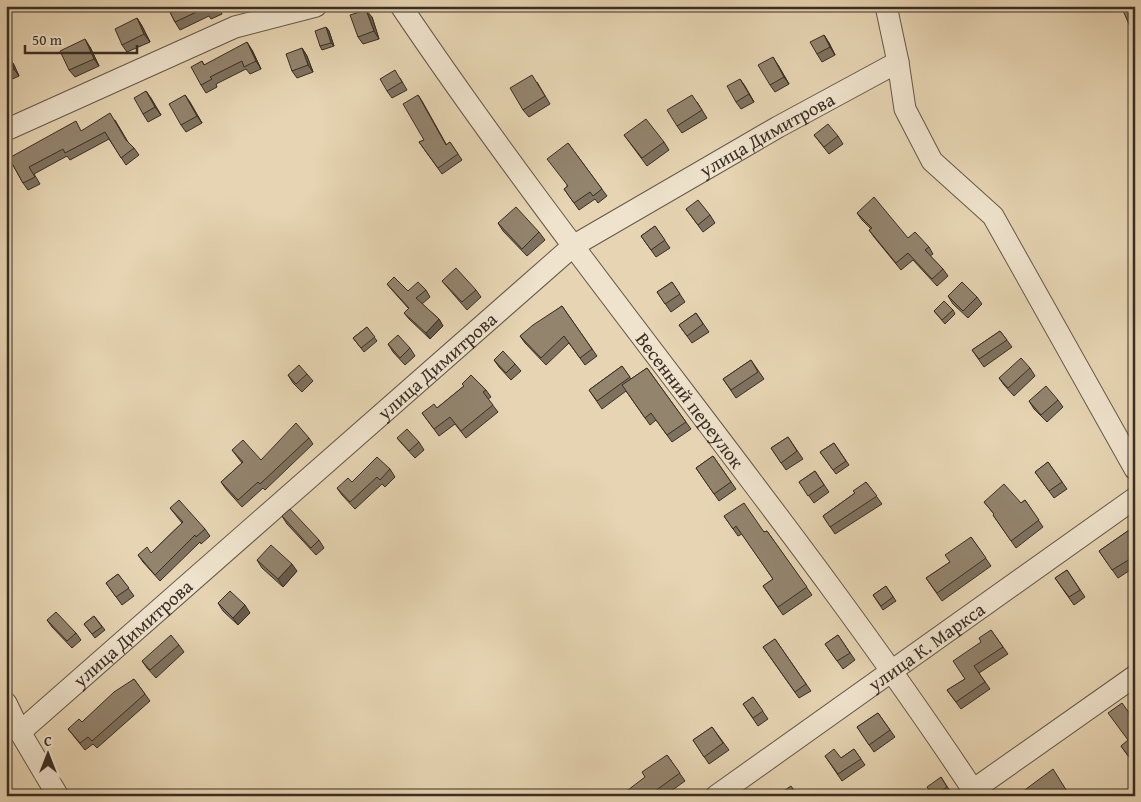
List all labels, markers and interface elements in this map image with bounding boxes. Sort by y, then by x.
scale bar [25,22,138,54]
text: 50 m [32,29,63,50]
street label: улица Димитрова [693,85,840,184]
street label: улица Димитрова [370,305,503,427]
street label: Весенний переулок [629,326,751,474]
street label: улица Димитрова [66,573,199,694]
street label: улица К. Маркса [861,595,990,698]
north arrow [22,730,72,780]
text: С [44,731,52,751]

